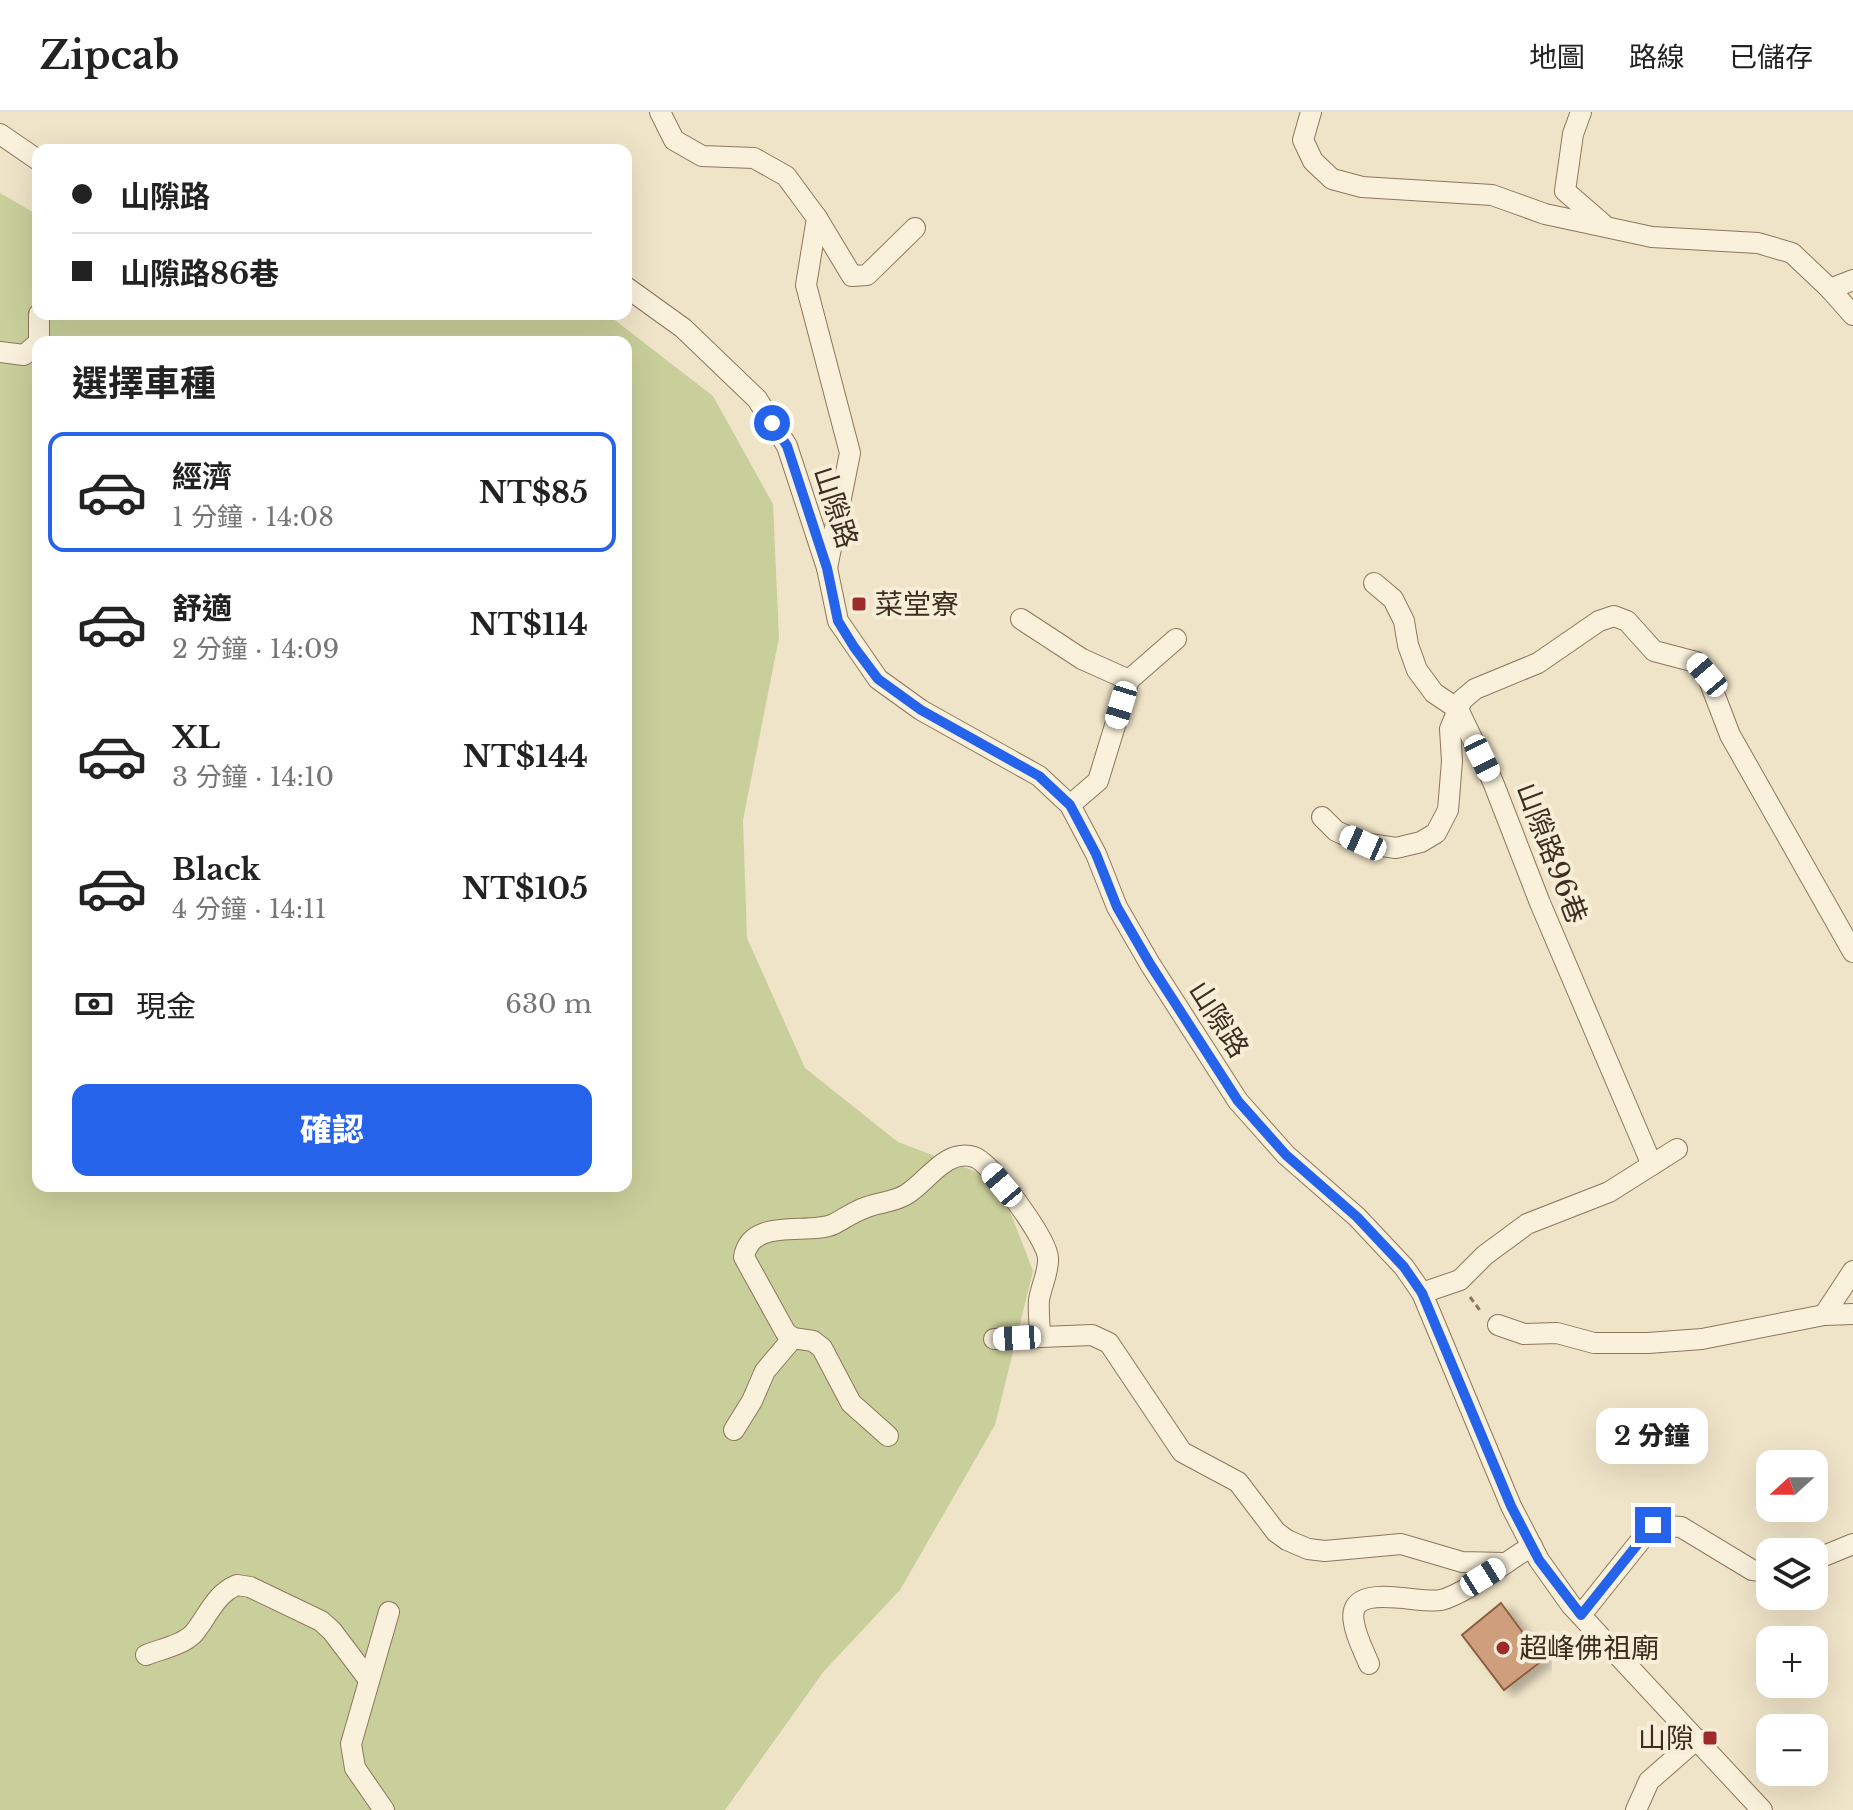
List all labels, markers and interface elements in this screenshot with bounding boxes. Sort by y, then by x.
text: Zipcab [40,32,179,79]
text: 地圖 [1529,40,1585,75]
text: 路線 [1629,40,1685,75]
text: 已儲存 [1729,40,1813,75]
text: 山隙路 [120,178,210,215]
text: 山隙路86巷 [120,255,279,292]
text: 選擇車種 [72,361,216,406]
route start [754,405,790,441]
icon: car [76,456,148,528]
text: 經濟 [172,458,232,495]
street label: 山隙路 [806,462,865,553]
text: NT$85 [479,474,588,511]
text: 1 分鐘 · 14:08 [172,501,334,533]
place label: 菜堂寮 [875,587,959,622]
icon: car [76,588,148,660]
text: 舒適 [172,590,232,627]
marker: 菜堂寮 [850,595,868,613]
text: NT$114 [470,606,588,643]
text: 2 分鐘 · 14:09 [172,633,339,665]
car [1682,649,1732,701]
car [1103,679,1139,731]
text: XL [172,719,220,756]
icon: car [76,720,148,792]
car [1461,731,1503,785]
text: NT$144 [463,738,588,775]
text: 3 分鐘 · 14:10 [172,761,334,793]
street label: 山隙路96巷 [1509,778,1594,929]
car [1336,822,1390,864]
text: Black [172,851,260,888]
icon: car [76,852,148,924]
text: NT$105 [462,870,588,907]
text: 4 分鐘 · 14:11 [172,893,326,925]
street label: 山隙路 [1181,975,1256,1064]
icon: cash [72,982,116,1026]
text: 現金 [136,988,196,1025]
text: 630 m [505,988,592,1020]
button: 確認 [72,1084,592,1176]
car [977,1159,1027,1211]
car [992,1325,1042,1351]
callout: 2 分鐘 [1597,1409,1709,1465]
text: 2 分鐘 [1614,1420,1690,1452]
north arrow [1756,1450,1828,1522]
map controls [1756,1450,1828,1786]
route end [1635,1507,1671,1543]
button: layers [1756,1538,1828,1610]
car [1456,1554,1510,1600]
button: + [1756,1626,1828,1698]
place label: 超峰佛祖廟 [1519,1631,1659,1666]
marker: 超峰佛祖廟 [1494,1639,1512,1657]
button: − [1756,1714,1828,1786]
place label: 山隙 [1638,1721,1694,1756]
marker: 山隙 [1701,1729,1719,1747]

